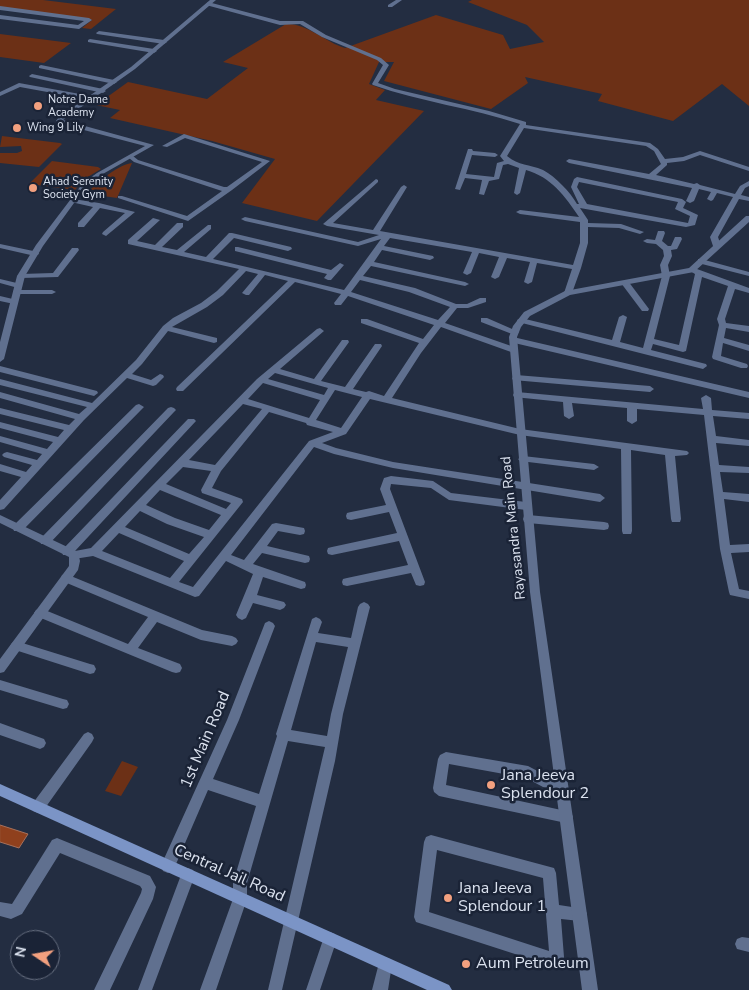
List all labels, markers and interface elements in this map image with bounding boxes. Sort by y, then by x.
place label: Notre Dame Academy [48,93,108,119]
marker: Notre Dame Academy [32,100,44,112]
place label: Wing 9 Lily [27,121,84,135]
marker: Wing 9 Lily [11,122,23,134]
place label: Ahad Serenity Society Gym [43,175,113,201]
marker: Ahad Serenity Society Gym [27,182,39,194]
street label: Rayasandra Main Road [498,455,530,601]
street label: 1st Main Road [177,689,235,791]
place label: Jana Jeeva Splendour 2 [501,766,589,804]
marker: Jana Jeeva Splendour 2 [485,779,497,791]
street label: Central Jail Road [170,841,288,907]
place label: Jana Jeeva Splendour 1 [458,879,546,917]
marker: Jana Jeeva Splendour 1 [442,892,454,904]
north arrow [10,930,60,980]
text: N [10,945,31,959]
place label: Aum Petroleum [476,954,589,974]
marker: Aum Petroleum [460,958,472,970]

